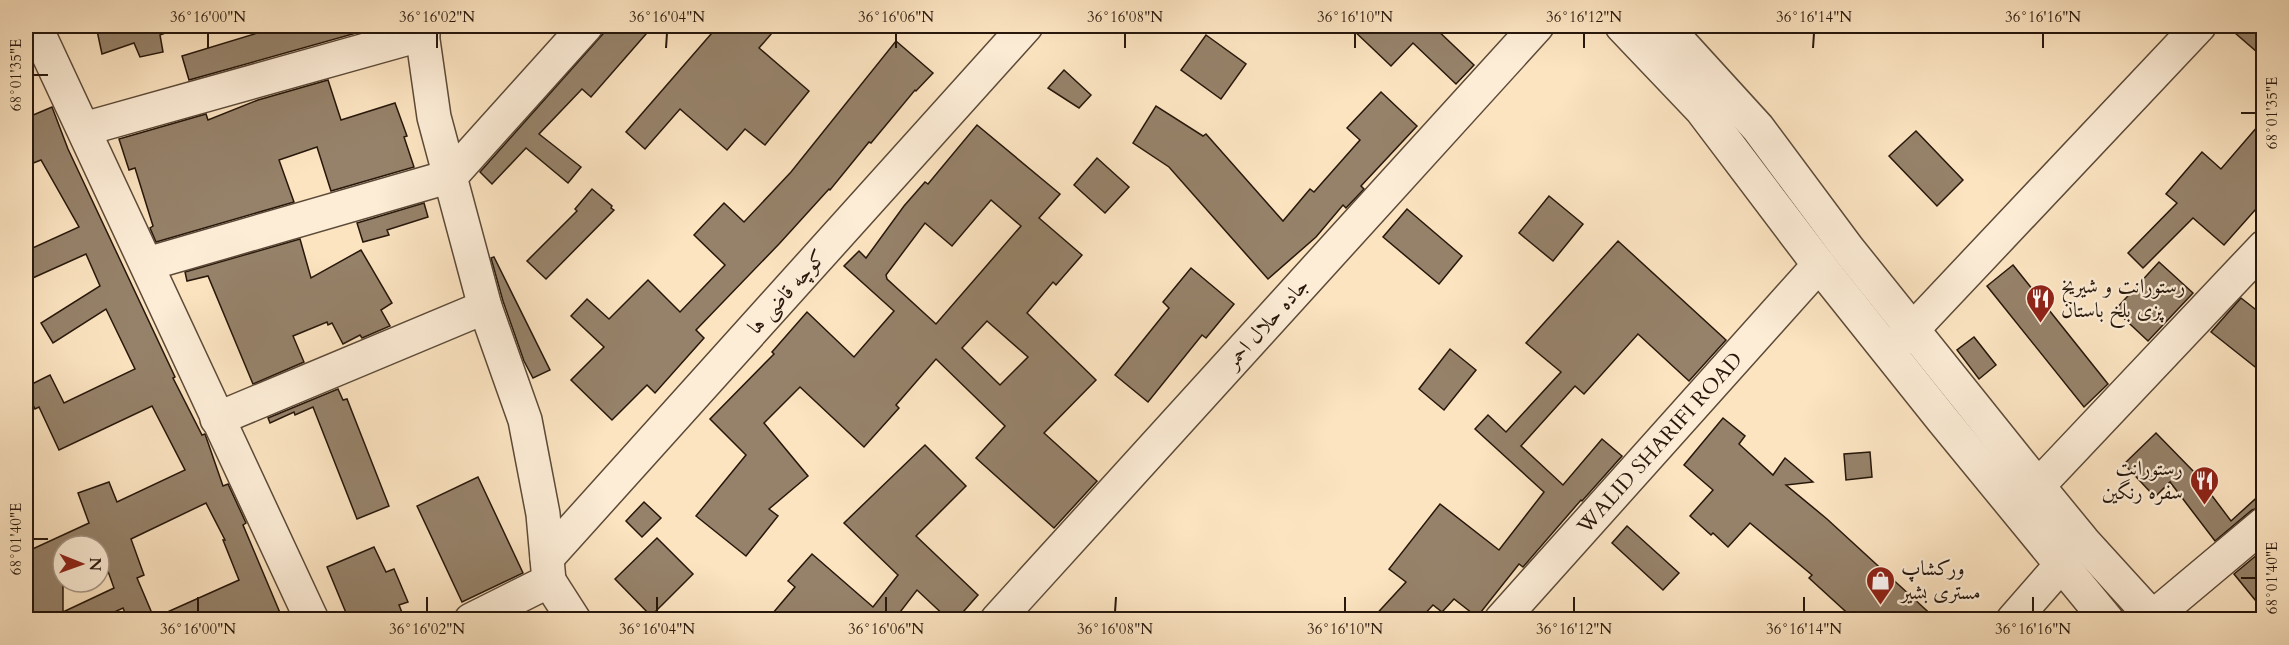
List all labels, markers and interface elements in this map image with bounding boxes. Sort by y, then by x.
text: 36°16'00"N [170,7,246,27]
text: 36°16'02"N [399,7,475,27]
text: 36°16'04"N [629,7,705,27]
text: 36°16'06"N [858,7,934,27]
text: 36°16'08"N [1087,7,1163,27]
text: 36°16'10"N [1317,7,1393,27]
text: 36°16'12"N [1546,7,1622,27]
text: 36°16'14"N [1776,7,1852,27]
text: 36°16'16"N [2005,7,2081,27]
text: 68°01'35"E [6,39,26,111]
text: 68°01'35"E [2262,77,2282,149]
street label: کوچه قاضی ها [741,243,833,341]
street label: جاده حلال احمر [1217,271,1316,376]
place label: رستورانت و شیریخ پزی بلخ باستان [2061,272,2185,329]
restaurant icon: رستورانت و شیریخ پزی بلخ باستان [2024,282,2056,324]
street label: WALID SHARIFI ROAD [1570,346,1749,541]
place label: رستورانت سفره رنگین [2102,454,2183,507]
restaurant icon: رستورانت سفره رنگین [2188,464,2220,506]
text: 68°01'40"E [6,503,26,575]
north arrow [51,534,111,594]
text: 68°01'40"E [2262,542,2282,614]
place label: ورکشاپ مستری بشیر [1899,554,1981,607]
text: N [84,557,106,571]
shop icon: ورکشاپ مستری بشیر [1864,564,1896,606]
text: 36°16'00"N [160,619,236,639]
text: 36°16'02"N [389,619,465,639]
text: 36°16'04"N [619,619,695,639]
text: 36°16'06"N [848,619,924,639]
text: 36°16'08"N [1077,619,1153,639]
text: 36°16'10"N [1307,619,1383,639]
text: 36°16'12"N [1536,619,1612,639]
text: 36°16'14"N [1766,619,1842,639]
text: 36°16'16"N [1995,619,2071,639]

